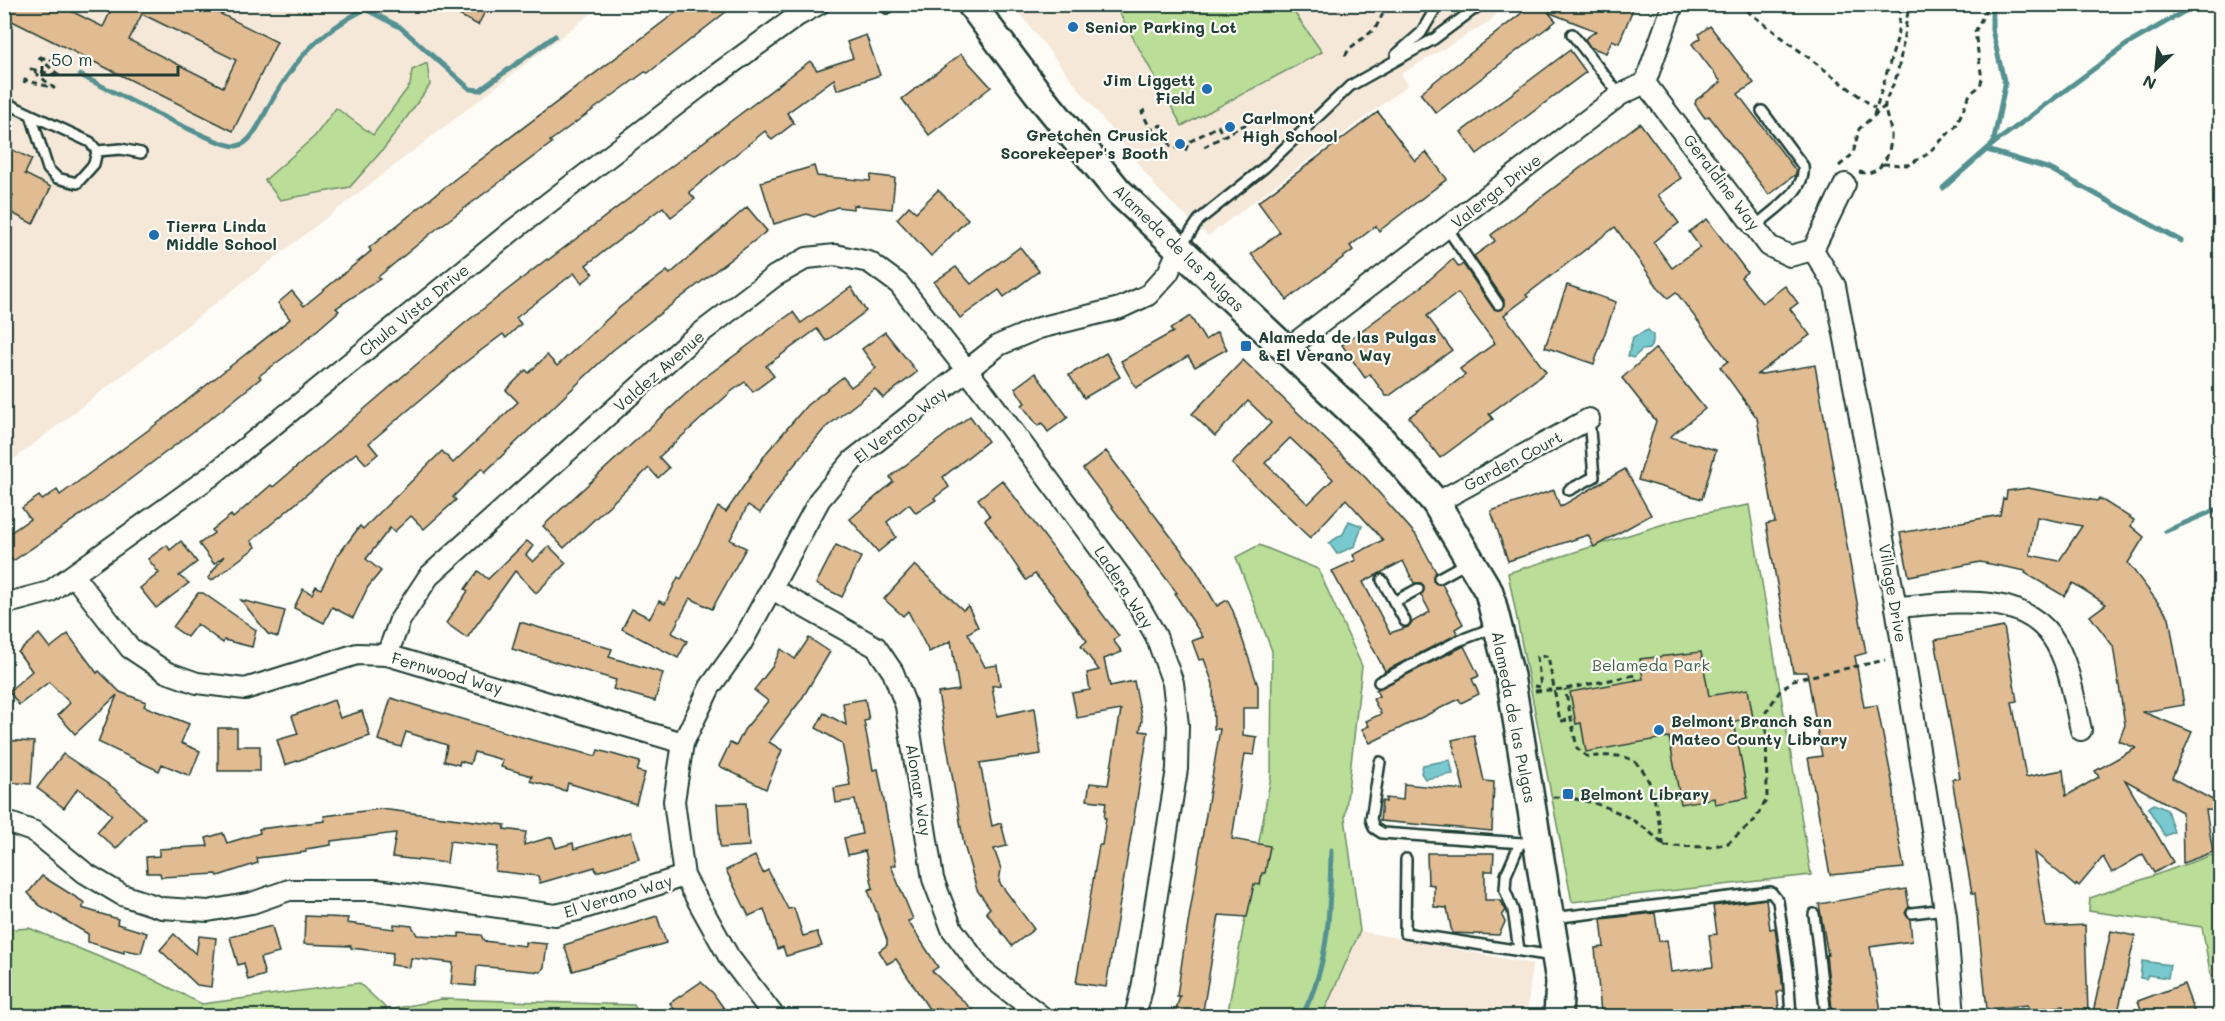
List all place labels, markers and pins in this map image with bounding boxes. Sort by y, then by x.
place label: Senior Parking Lot [1085,16,1237,37]
marker: Senior Parking Lot [1066,20,1080,34]
place label: Jim Liggett Field [1103,69,1195,108]
marker: Jim Liggett Field [1200,82,1214,96]
place label: Carlmont High School [1242,107,1338,146]
marker: Carlmont High School [1223,120,1237,134]
place label: Gretchen Crusick Scorekeeper's Booth [1000,124,1168,163]
marker: Gretchen Crusick Scorekeeper's Booth [1173,137,1187,151]
place label: Tierra Linda Middle School [166,215,277,254]
marker: Tierra Linda Middle School [147,228,161,242]
place label: Alameda de las Pulgas & El Verano Way [1258,326,1436,365]
marker: Alameda de las Pulgas & El Verano Way [1239,339,1253,353]
place label: Belmont Branch San Mateo County Library [1671,710,1848,749]
marker: Belmont Branch San Mateo County Library [1652,723,1666,737]
place label: Belmont Library [1580,783,1709,804]
marker: Belmont Library [1561,787,1575,801]

